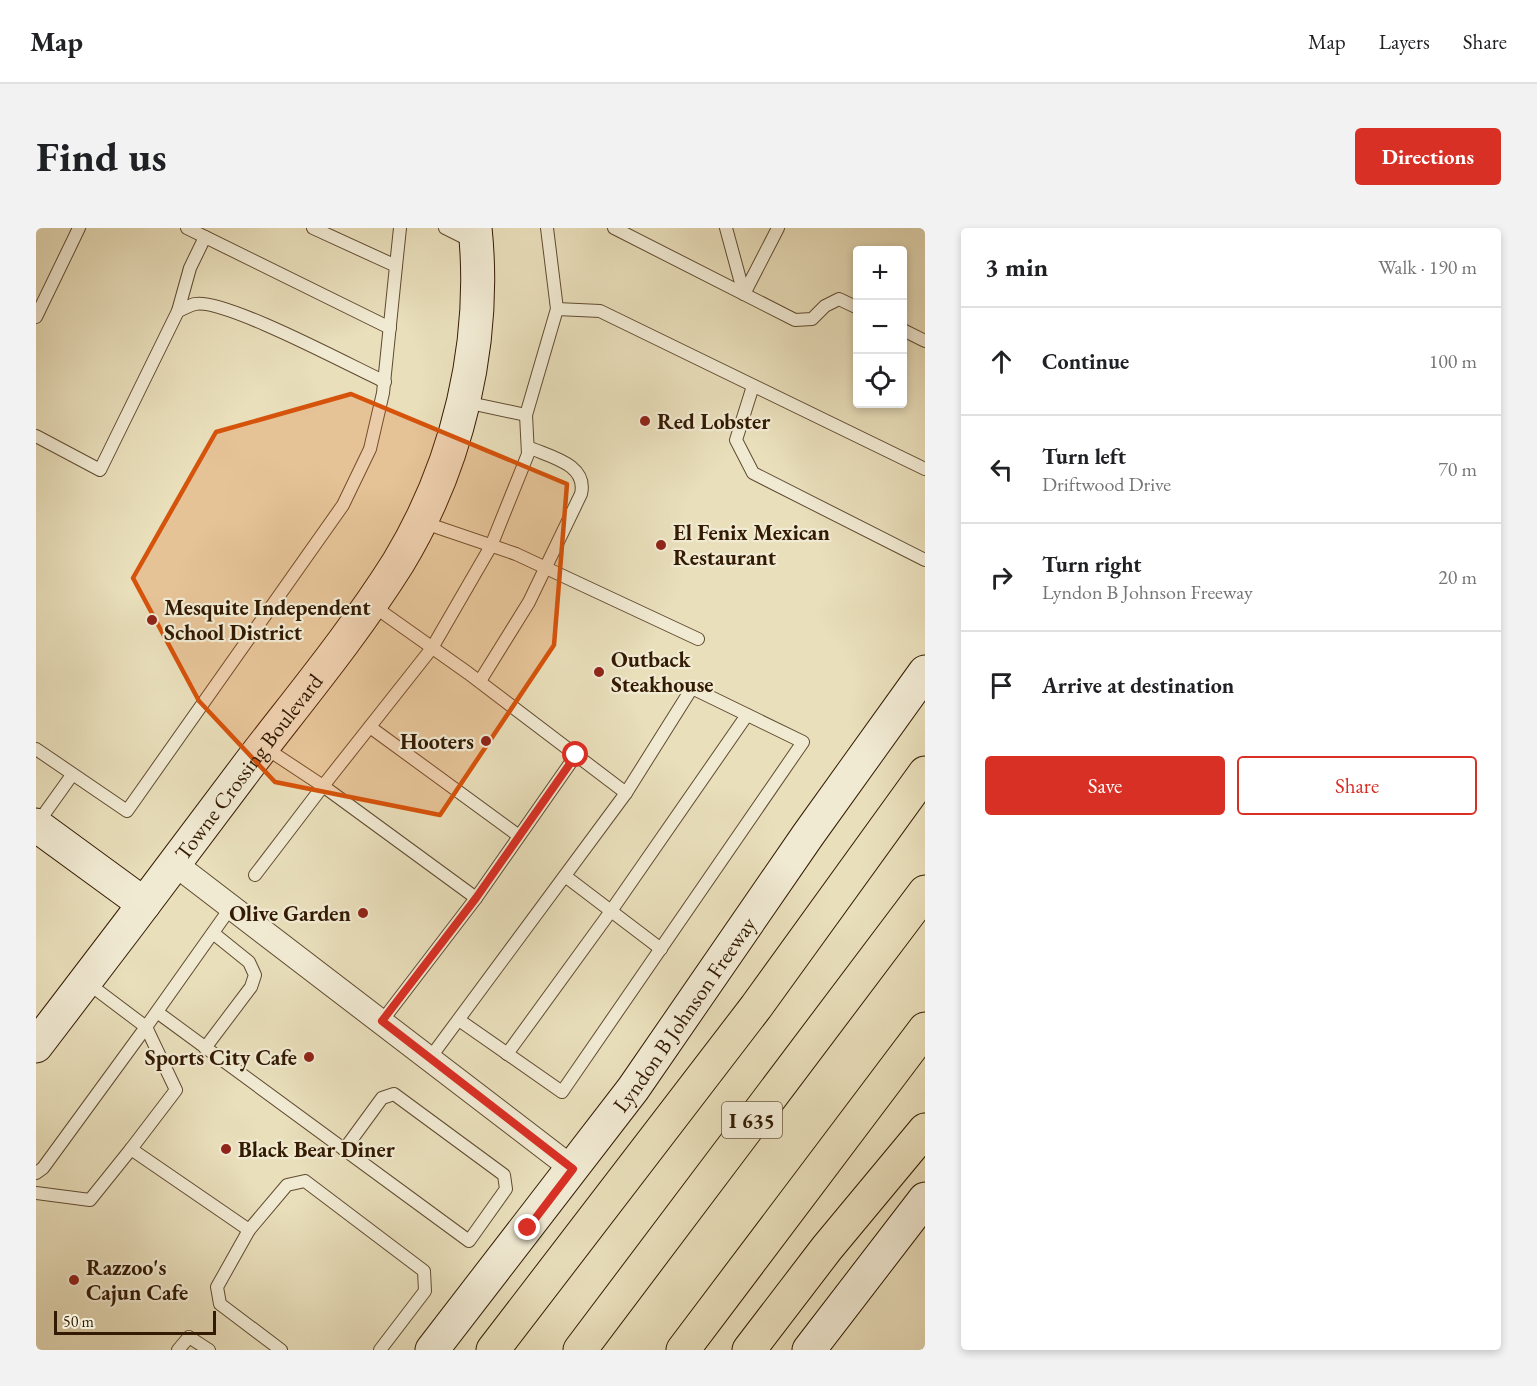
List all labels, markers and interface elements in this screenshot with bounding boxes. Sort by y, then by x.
text: Map [30,23,83,59]
text: Map [1308,28,1346,55]
text: Layers [1379,28,1430,55]
text: Share [1463,28,1507,55]
button: Directions [1355,128,1501,185]
text: Find us [36,129,167,184]
map controls [853,246,907,408]
button: + [853,246,907,300]
text: 3 min [985,250,1048,284]
text: Walk · 190 m [1378,254,1477,280]
button: − [853,300,907,354]
icon: ahead [985,345,1018,378]
text: Continue [1042,347,1129,376]
text: 100 m [1429,348,1477,374]
button: locate [853,354,907,408]
place label: Red Lobster [657,407,771,436]
marker: Red Lobster [638,414,652,428]
text: Turn left [1042,442,1126,471]
icon: left [985,453,1018,486]
text: 70 m [1438,456,1477,482]
text: Driftwood Drive [1042,471,1171,497]
place label: El Fenix Mexican Restaurant [673,518,830,572]
marker: El Fenix Mexican Restaurant [654,538,668,552]
text: Turn right [1042,550,1141,579]
icon: right [985,561,1018,594]
text: 20 m [1438,564,1477,590]
text: Lyndon B Johnson Freeway [1042,579,1253,605]
place label: Mesquite Independent School District [164,593,371,647]
marker: Mesquite Independent School District [145,613,159,627]
place label: Outback Steakhouse [611,645,714,699]
marker: Outback Steakhouse [592,665,606,679]
street label: Towne Crossing Boulevard [168,667,330,866]
icon: arrive [985,669,1018,702]
text: Arrive at destination [1042,671,1234,700]
place label: Hooters [400,727,474,756]
marker: Hooters [479,734,493,748]
route start [562,741,588,767]
button: Save [985,756,1225,815]
button: Share [1237,756,1477,815]
place label: Olive Garden [229,899,352,928]
marker: Olive Garden [356,906,370,920]
street label: Lyndon B Johnson Freeway [606,910,762,1118]
place label: Sports City Cafe [145,1043,297,1072]
marker: Sports City Cafe [302,1050,316,1064]
road number: I 635 [722,1102,782,1138]
place label: Black Bear Diner [238,1135,396,1164]
marker: Black Bear Diner [219,1142,233,1156]
route end [514,1214,540,1240]
place label: Razzoo's Cajun Cafe [86,1253,188,1307]
marker: Razzoo's Cajun Cafe [67,1273,81,1287]
scale bar [54,1308,216,1336]
text: 50 m [63,1311,94,1332]

